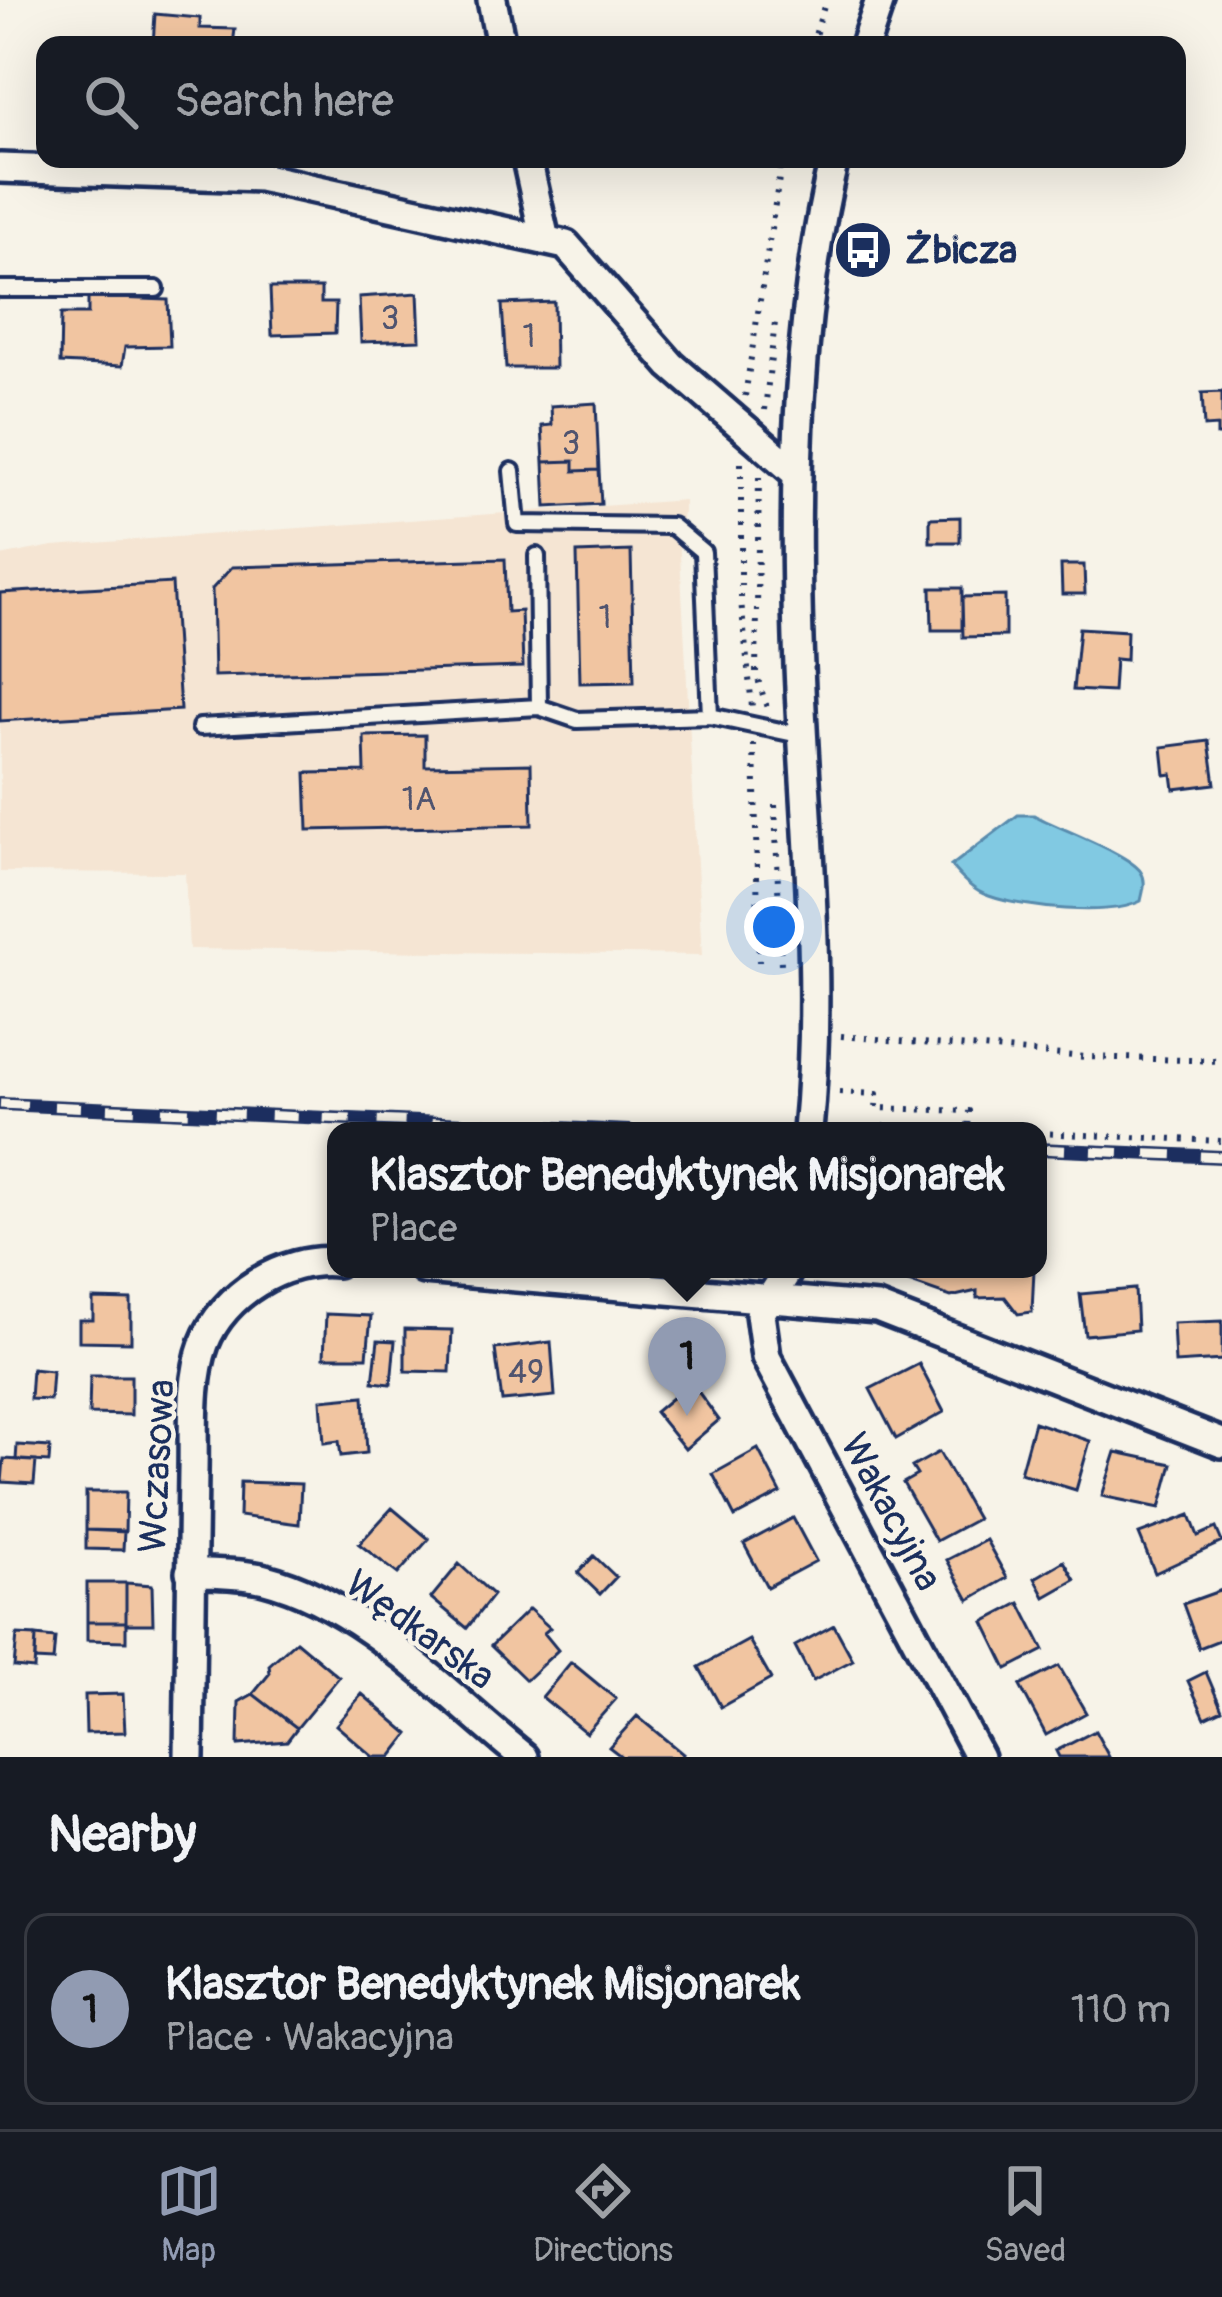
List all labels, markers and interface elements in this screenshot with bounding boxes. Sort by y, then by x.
search box [36,36,1186,168]
icon: search [78,69,144,135]
text: Search here [174,74,394,130]
bus stop icon: Żbicza [832,219,894,281]
place label: Żbicza [905,226,1017,275]
house number: 3 [381,298,399,339]
house number: 1 [523,316,535,357]
house number: 3 [562,423,580,464]
house number: 1 [599,597,611,638]
house number: 1A [402,779,436,820]
your location [744,897,804,957]
popup [327,1122,1047,1278]
text: Klasztor Benedyktynek Misjonarek [369,1148,1005,1204]
text: Place [369,1204,457,1253]
pin: 1 [648,1317,726,1416]
house number: 49 [508,1352,544,1393]
street label: Wczasowa [128,1378,186,1554]
street label: Wakacyjna [829,1425,953,1599]
street label: Wędkarska [335,1559,505,1701]
text: Nearby [48,1803,196,1867]
text: Klasztor Benedyktynek Misjonarek [165,1957,800,2013]
text: 1 [82,1985,98,2034]
text: 110 m [1071,1985,1171,2034]
text: Place · Wakacyjna [165,2013,454,2062]
tab: Map [156,2158,222,2271]
tab: Directions [533,2158,673,2271]
tab: Saved [984,2158,1066,2271]

